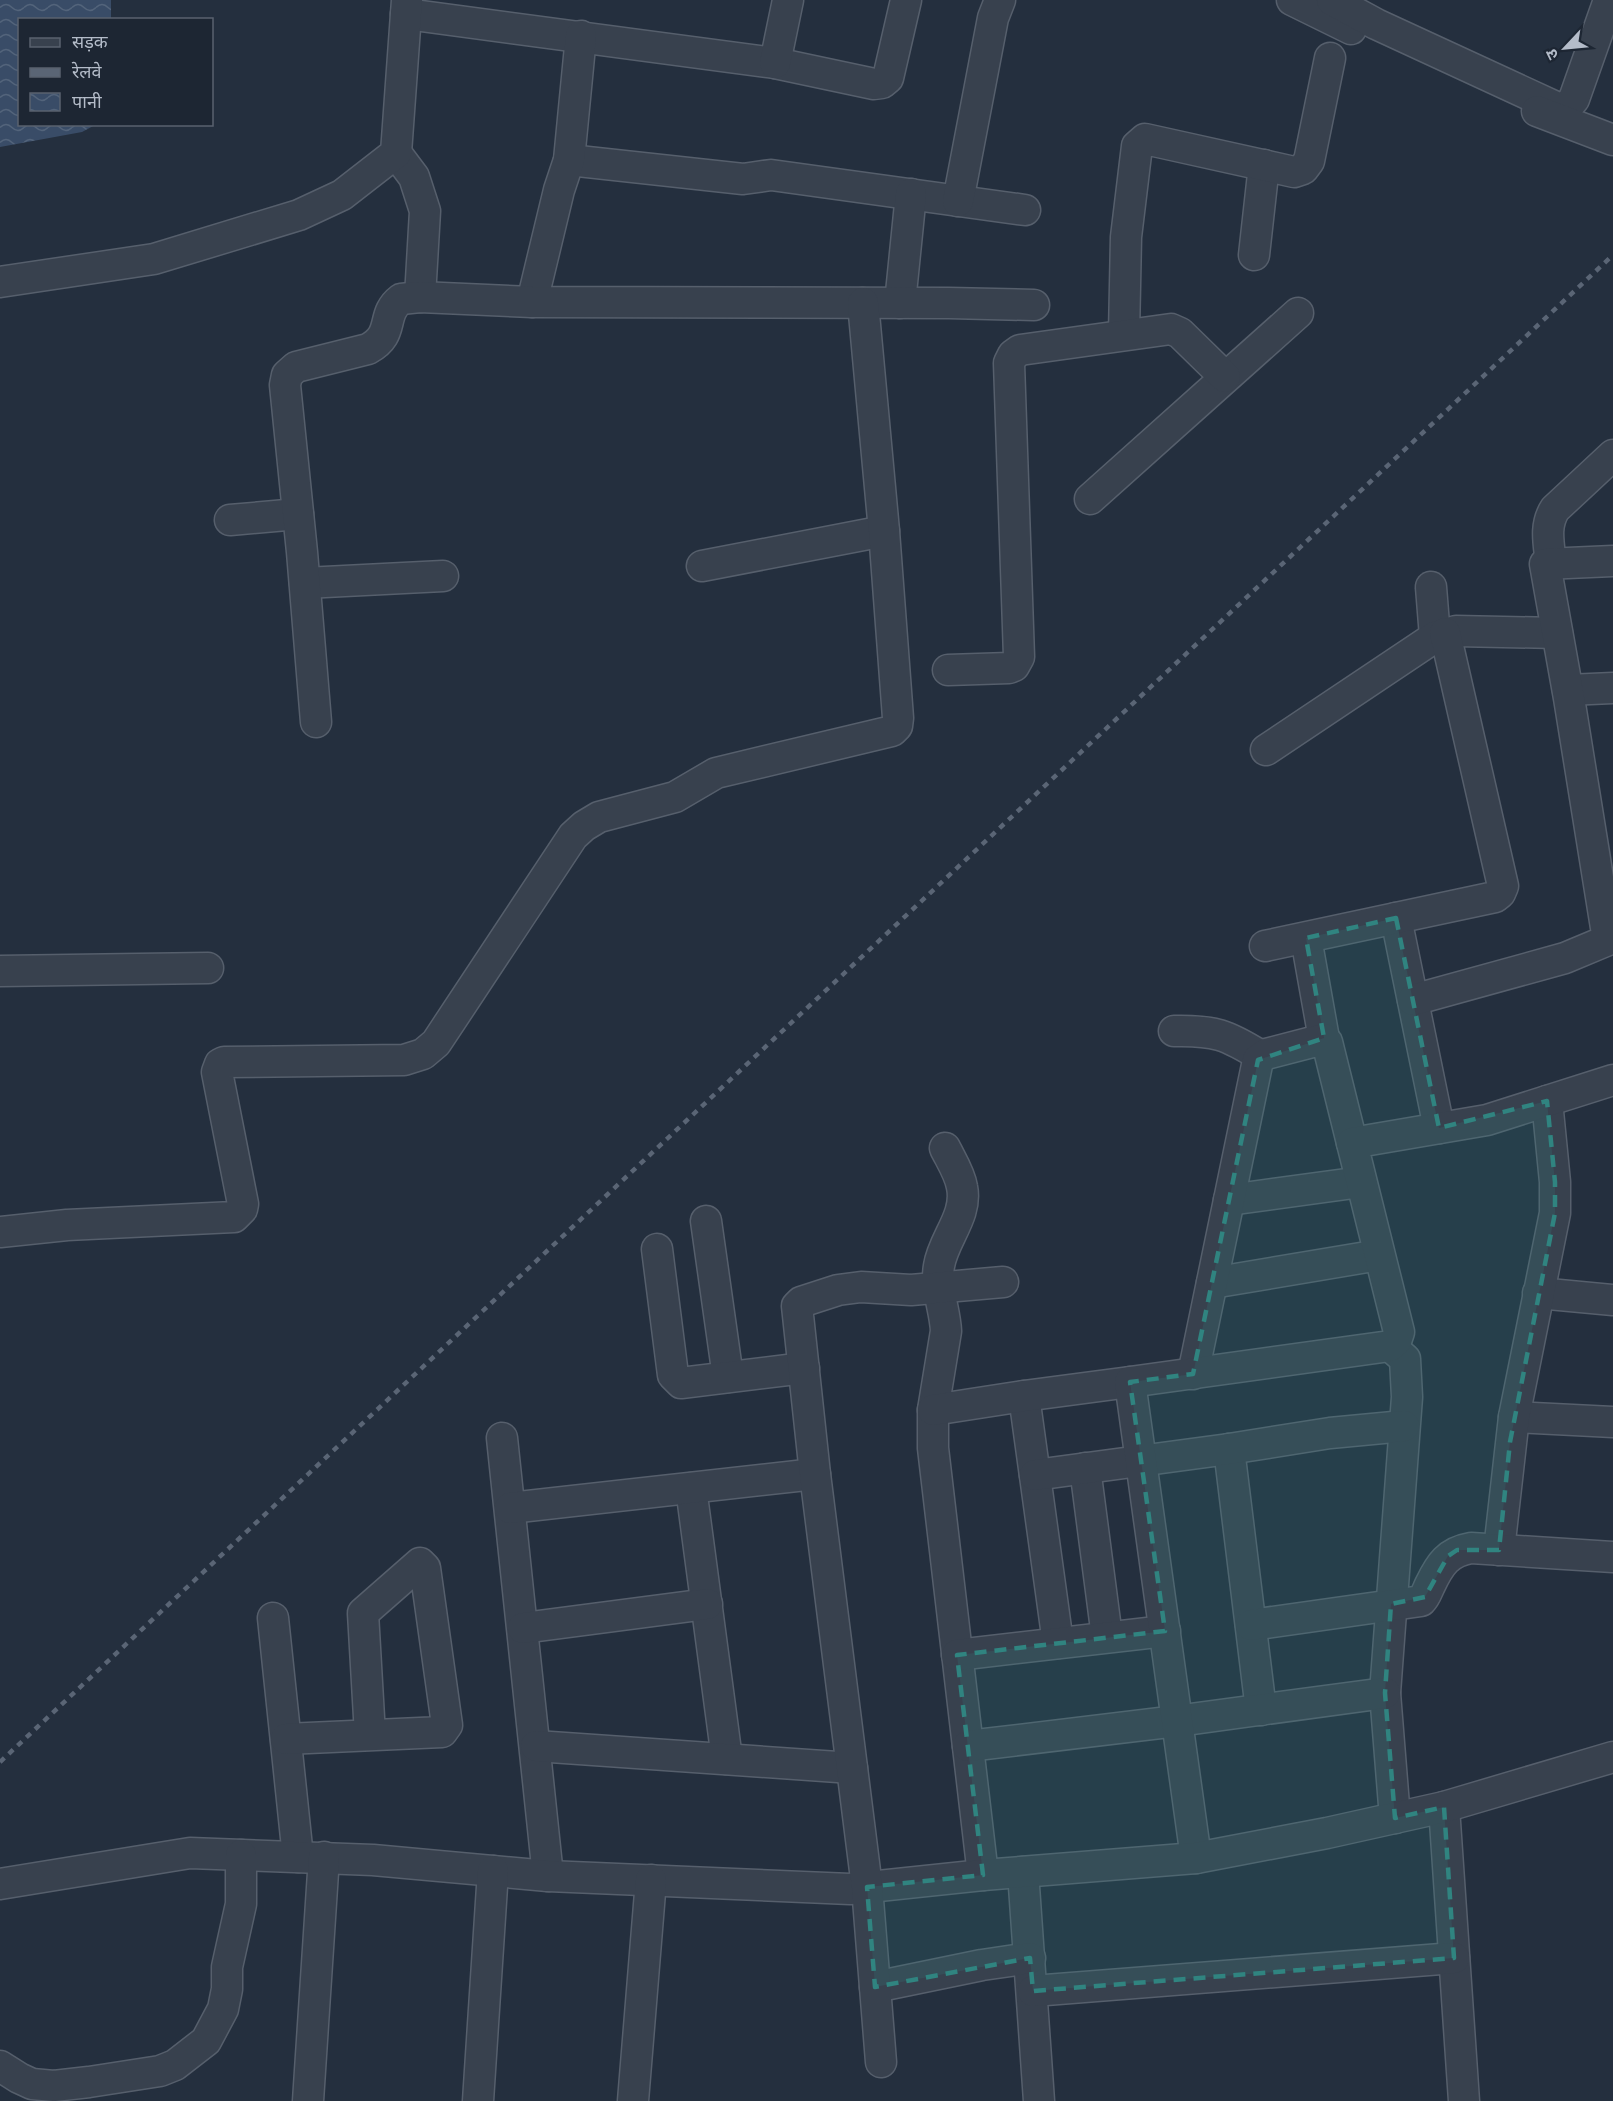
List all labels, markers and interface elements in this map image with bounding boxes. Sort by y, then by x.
legend [18,18,213,126]
north arrow [1535,18,1595,78]
text: सड़क [72,32,109,52]
text: उ [1542,46,1562,62]
text: रेलवे [71,61,103,82]
text: पानी [72,92,102,112]

